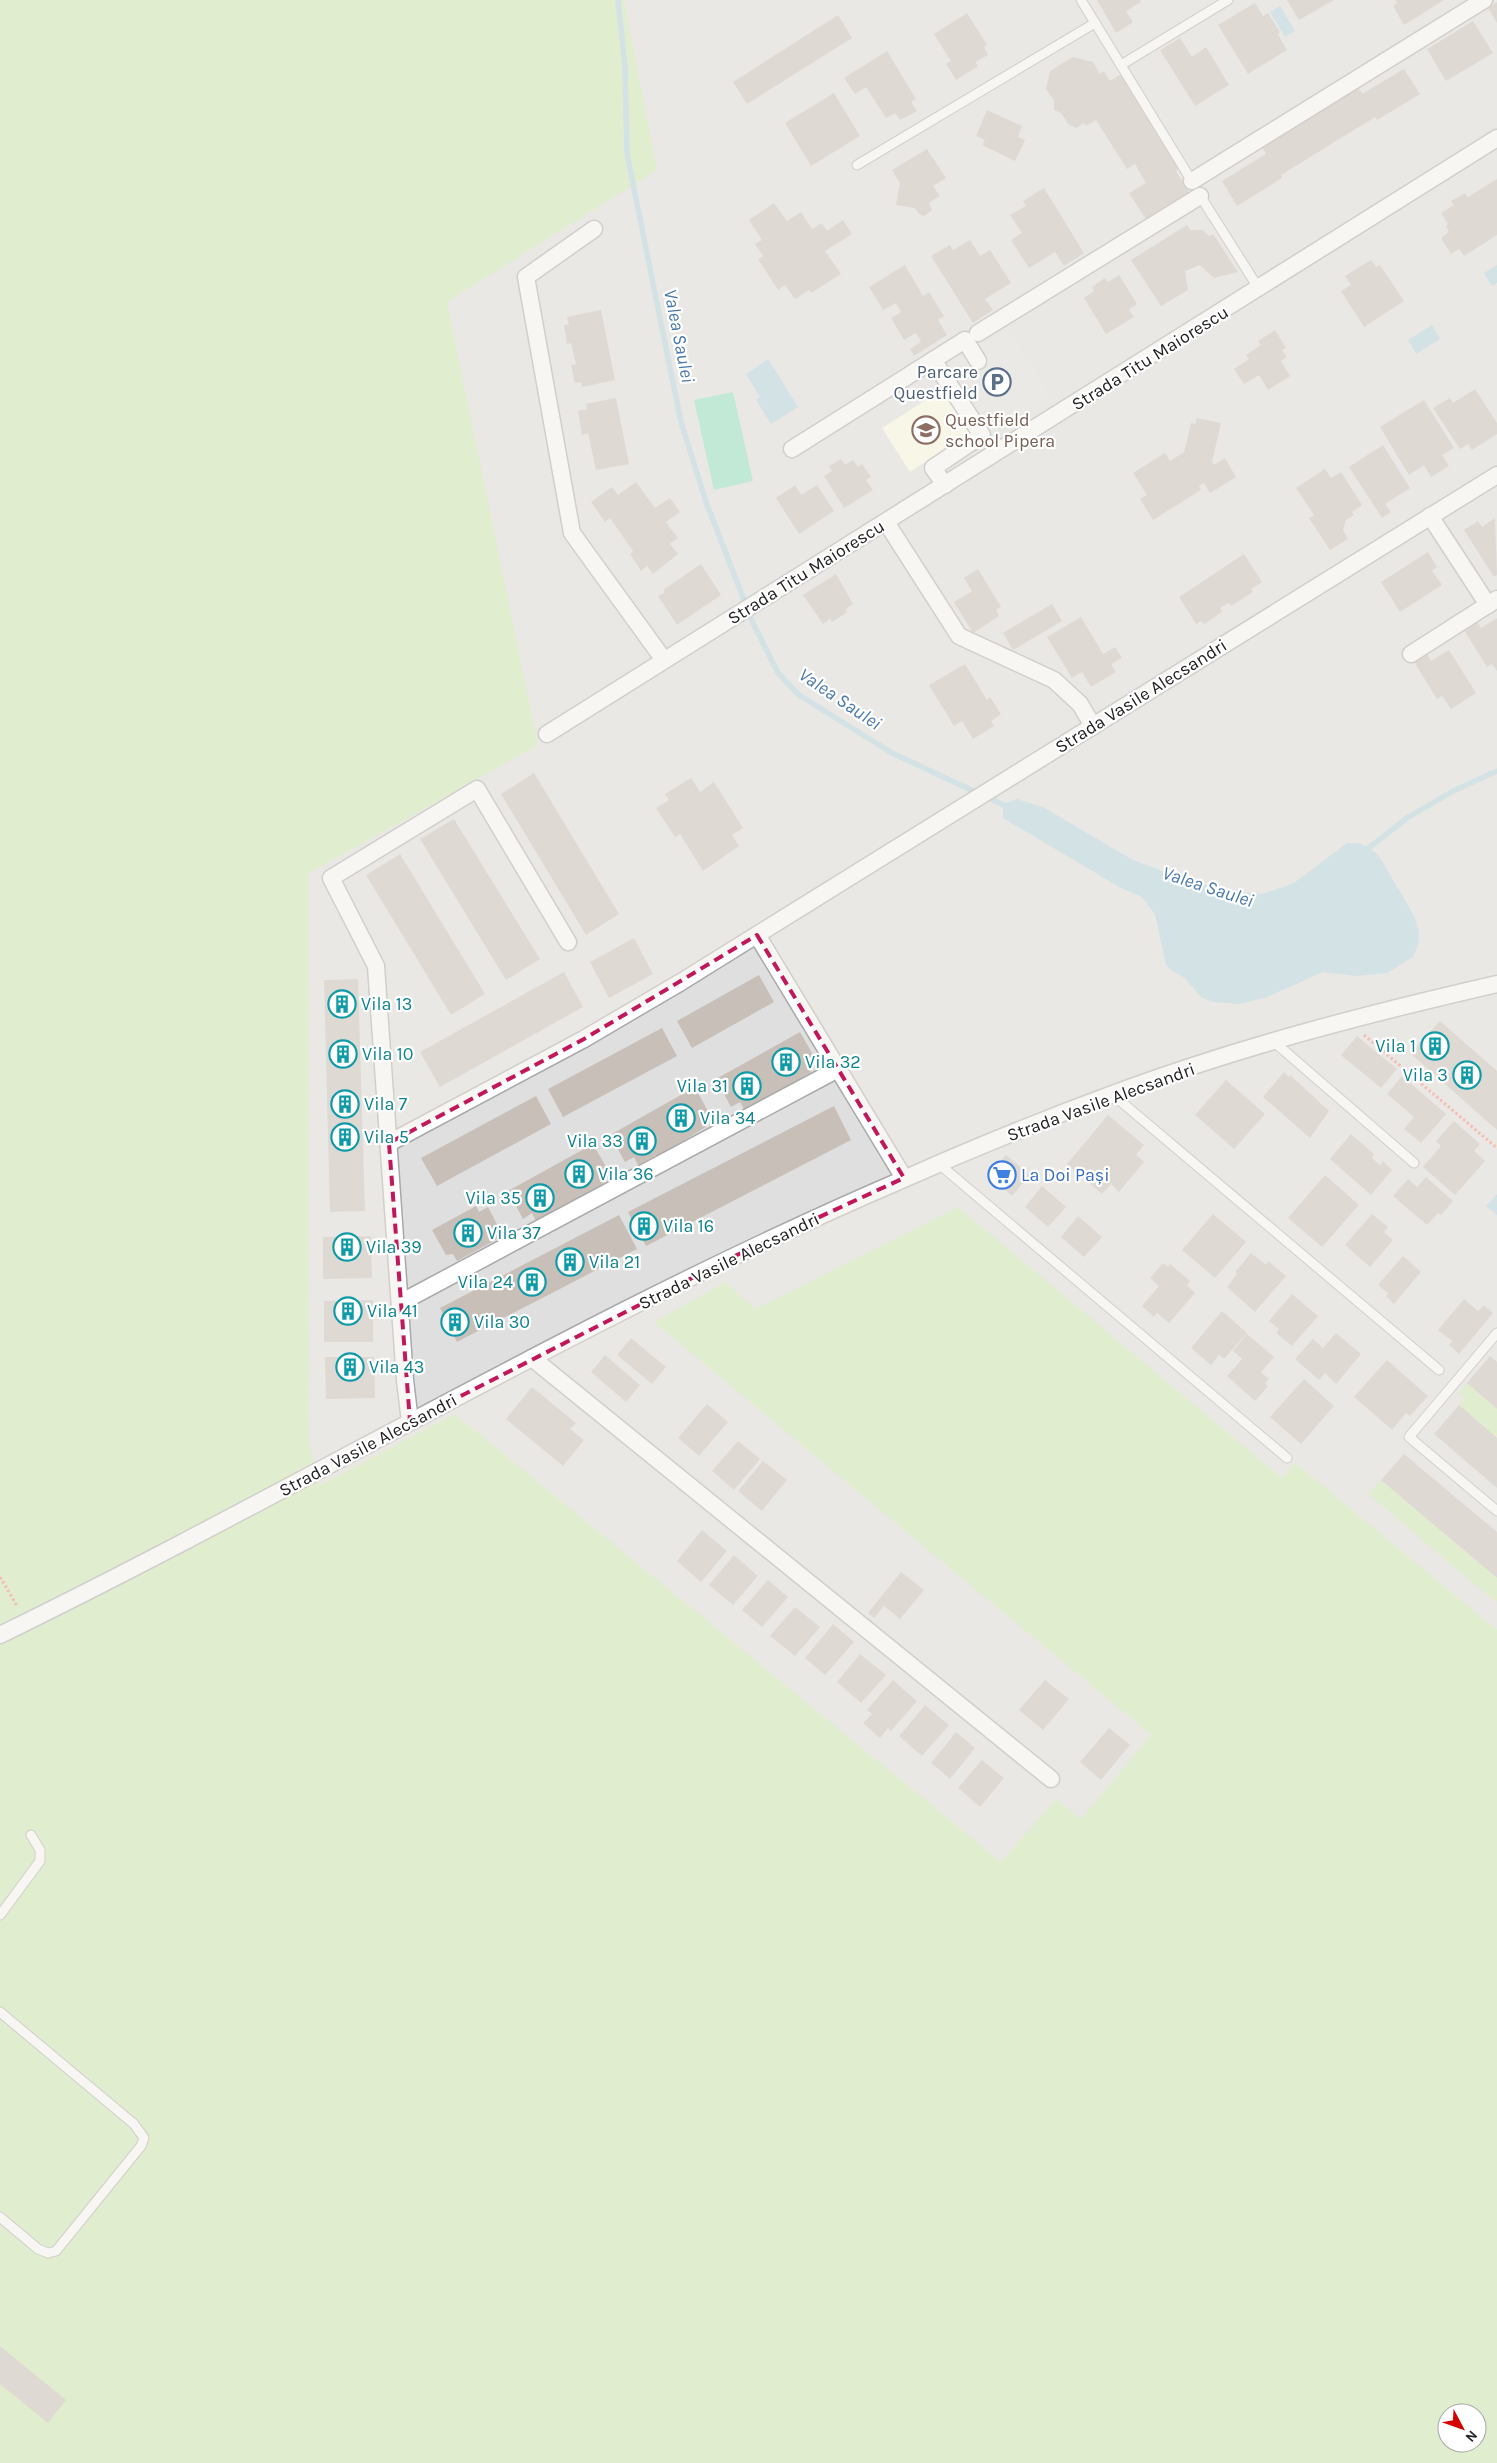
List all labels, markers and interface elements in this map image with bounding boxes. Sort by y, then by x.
water label: Valea Saulei [659,287,699,385]
street label: Strada Titu Maiorescu [1067,301,1233,415]
place label: Parcare Questfield [893,361,978,404]
parking icon: Parcare Questfield [982,367,1012,397]
place label: Questfield school Pipera [945,409,1055,452]
school or university icon: Questfield school Pipera [911,415,941,445]
street label: Strada Titu Maiorescu [723,515,889,629]
street label: Strada Vasile Alecsandri [1051,634,1231,758]
water label: Valea Saulei [795,663,885,735]
water label: Valea Saulei [1159,862,1257,912]
building icon: Vila 13 [327,989,357,1019]
place label: Vila 13 [361,993,412,1015]
building icon: Vila 1 [1420,1031,1450,1061]
place label: Vila 1 [1375,1035,1416,1057]
building icon: Vila 10 [328,1039,358,1069]
place label: Vila 10 [362,1043,413,1065]
building icon: Vila 32 [771,1047,801,1077]
place label: Vila 32 [805,1051,861,1073]
street label: Strada Vasile Alecsandri [1004,1058,1198,1146]
building icon: Vila 3 [1452,1060,1482,1090]
place label: Vila 3 [1403,1064,1448,1086]
building icon: Vila 31 [732,1071,762,1101]
place label: Vila 31 [677,1075,728,1097]
building icon: Vila 7 [330,1089,360,1119]
place label: Vila 7 [364,1093,408,1115]
building icon: Vila 34 [666,1103,696,1133]
place label: Vila 34 [700,1107,755,1129]
building icon: Vila 5 [330,1122,360,1152]
place label: Vila 5 [364,1126,409,1148]
building icon: Vila 33 [627,1126,657,1156]
place label: Vila 33 [567,1130,623,1152]
building icon: Vila 36 [564,1159,594,1189]
supermarket icon: La Doi Pași [987,1160,1017,1190]
place label: Vila 36 [598,1163,654,1185]
place label: La Doi Pași [1021,1164,1110,1186]
building icon: Vila 35 [525,1183,555,1213]
place label: Vila 35 [465,1187,521,1209]
street label: Strada Vasile Alecsandri [635,1208,823,1314]
building icon: Vila 16 [629,1211,659,1241]
place label: Vila 16 [663,1215,714,1237]
building icon: Vila 37 [453,1218,483,1248]
place label: Vila 37 [487,1222,541,1244]
building icon: Vila 39 [332,1232,362,1262]
place label: Vila 39 [366,1236,422,1258]
building icon: Vila 21 [555,1247,585,1277]
place label: Vila 21 [589,1251,640,1273]
building icon: Vila 24 [517,1267,547,1297]
place label: Vila 24 [458,1271,513,1293]
building icon: Vila 41 [333,1296,363,1326]
place label: Vila 41 [367,1300,418,1322]
building icon: Vila 30 [440,1307,470,1337]
place label: Vila 30 [474,1311,530,1333]
building icon: Vila 43 [335,1352,365,1382]
place label: Vila 43 [369,1356,424,1378]
street label: Strada Vasile Alecsandri [275,1389,461,1501]
north arrow [1437,2403,1487,2453]
text: N [1462,2427,1481,2446]

